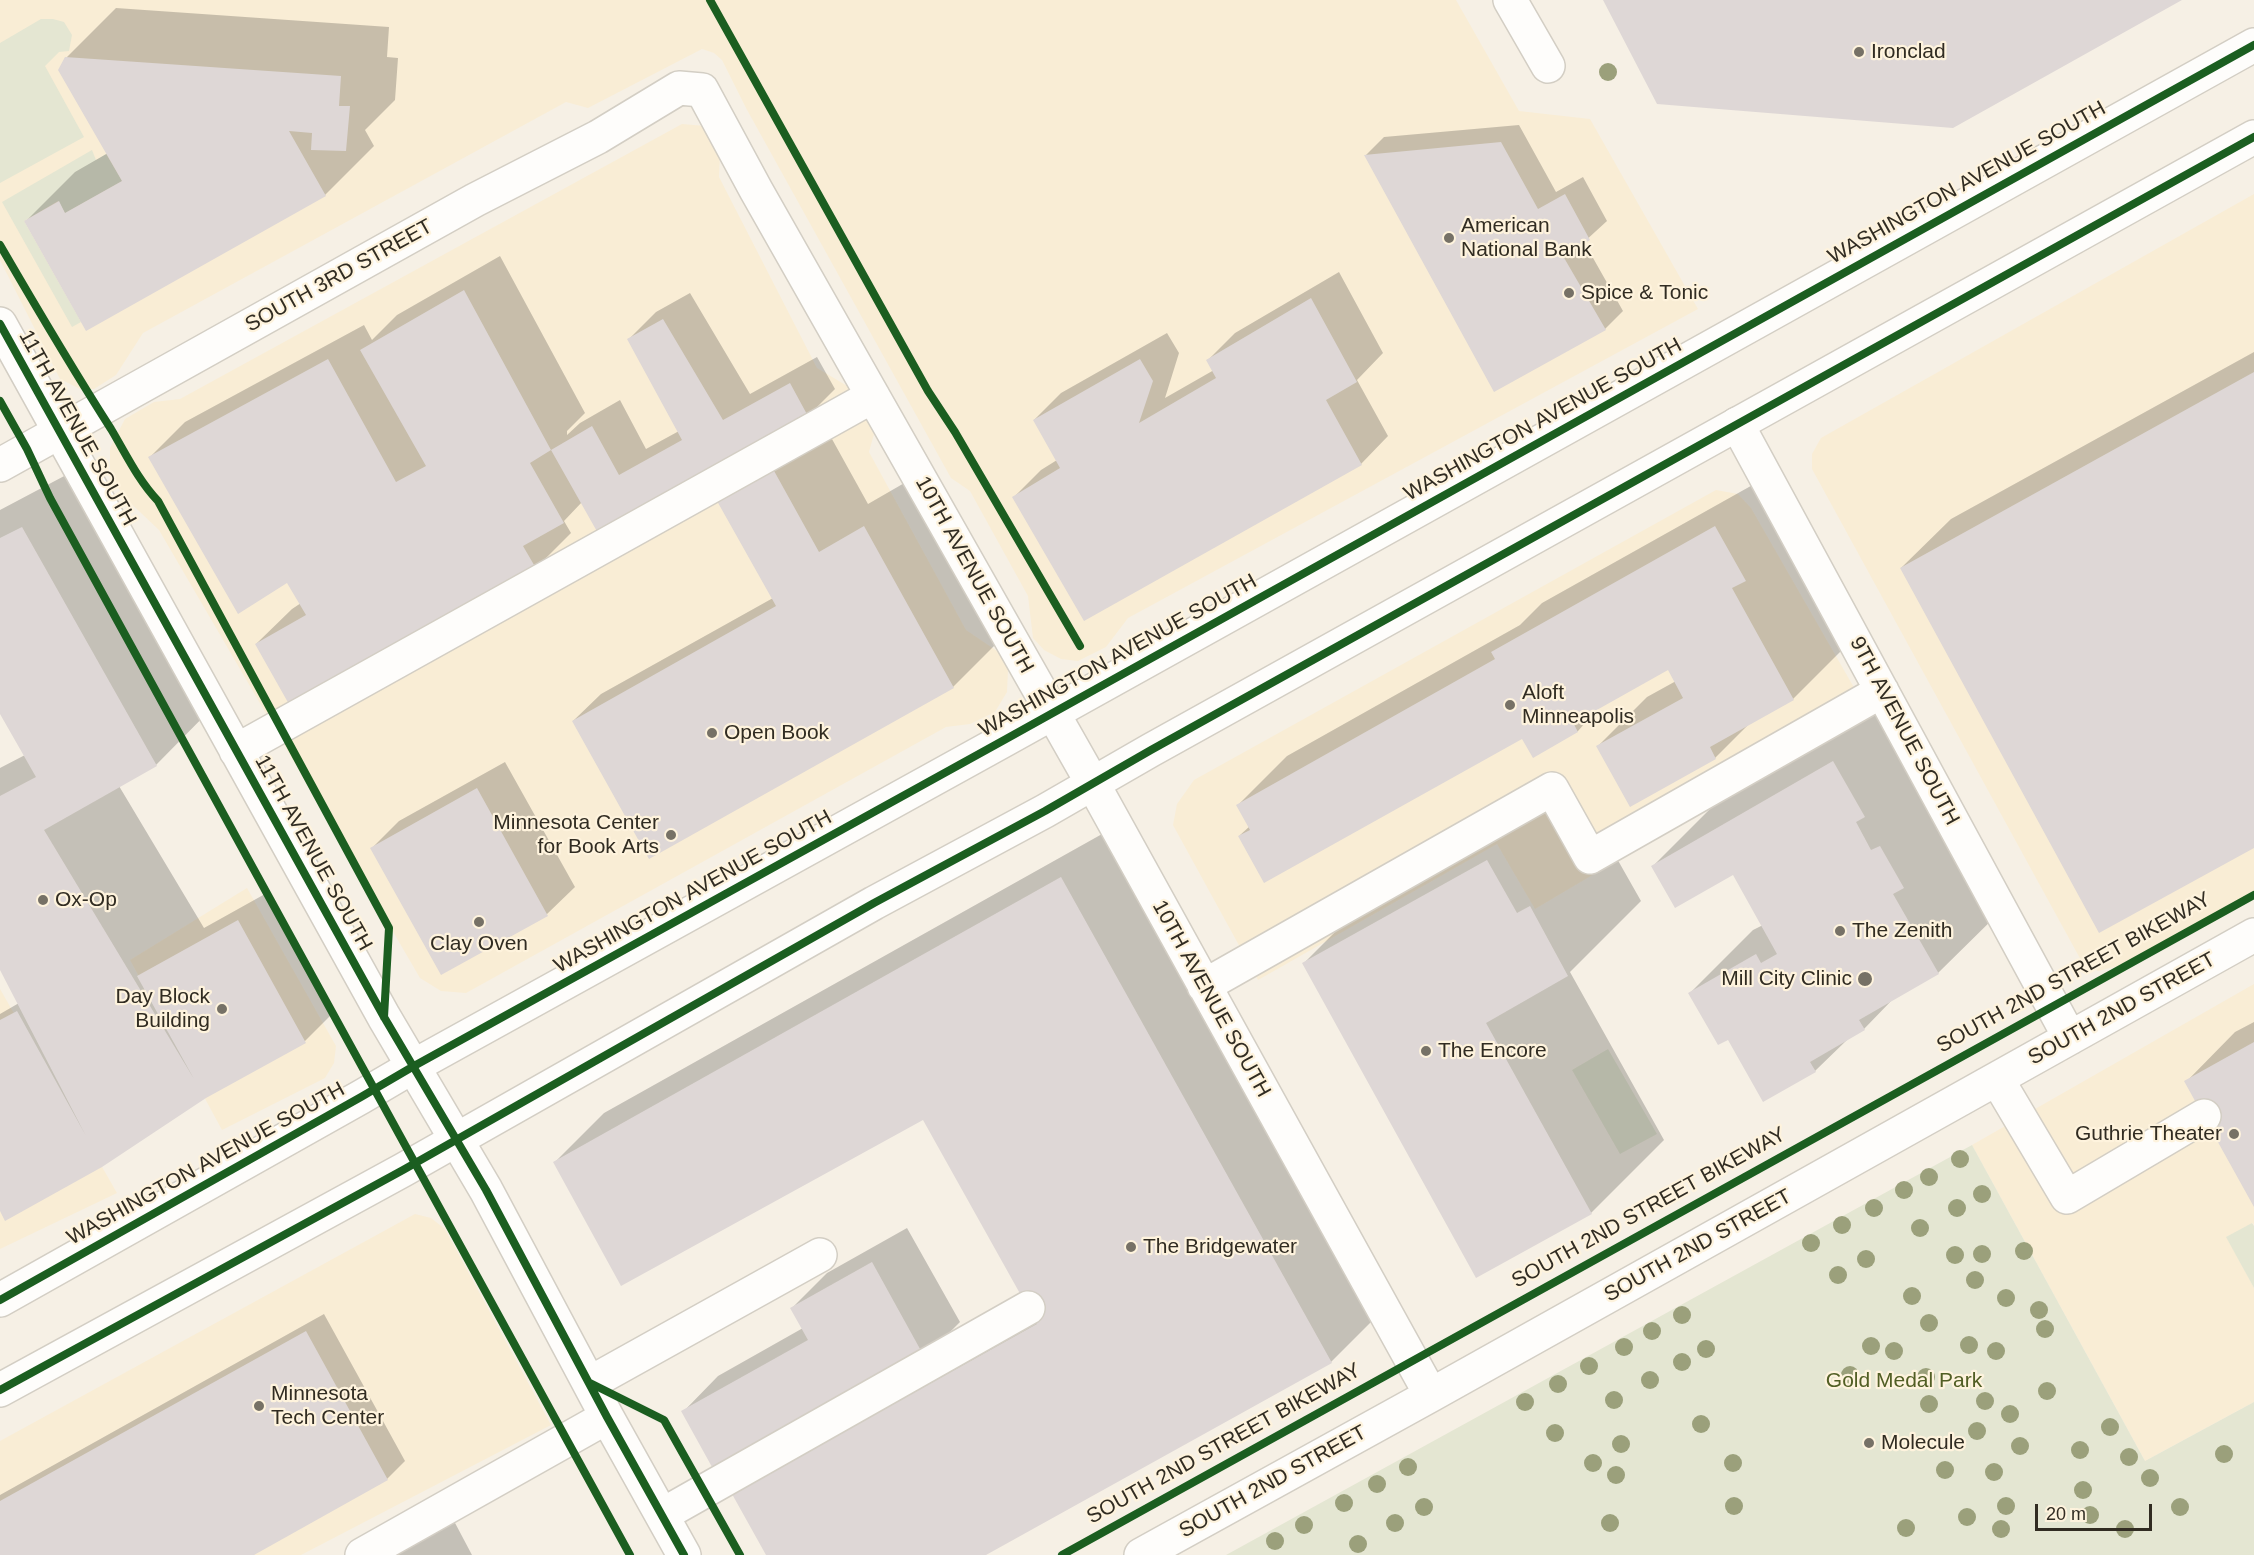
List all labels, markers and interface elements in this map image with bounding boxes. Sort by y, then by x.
place label: Ironclad [1871,39,1946,65]
marker: Ironclad [1852,45,1866,59]
street label: WASHINGTON AVENUE SOUTH [1824,96,2110,270]
place label: American National Bank [1461,213,1592,263]
street label: SOUTH 3RD STREET [241,214,437,338]
marker: American National Bank [1442,231,1456,245]
place label: Spice & Tonic [1581,280,1708,306]
marker: Spice & Tonic [1562,286,1576,300]
street label: 11TH AVENUE SOUTH [13,326,141,530]
street label: WASHINGTON AVENUE SOUTH [1400,333,1686,507]
street label: 10TH AVENUE SOUTH [909,472,1039,678]
street label: WASHINGTON AVENUE SOUTH [975,569,1261,743]
street label: 9TH AVENUE SOUTH [1844,633,1964,829]
place label: Aloft Minneapolis [1522,680,1634,730]
marker: Aloft Minneapolis [1503,698,1517,712]
place label: Open Book [724,720,829,746]
marker: Open Book [705,726,719,740]
street label: 11TH AVENUE SOUTH [249,751,377,955]
street label: WASHINGTON AVENUE SOUTH [550,805,836,979]
place label: Minnesota Center for Book Arts [493,810,659,860]
marker: Minnesota Center for Book Arts [664,828,678,842]
place label: Ox-Op [55,887,117,913]
street label: SOUTH 2ND STREET BIKEWAY [1933,887,2215,1059]
marker: Ox-Op [36,893,50,907]
street label: 10TH AVENUE SOUTH [1146,896,1276,1102]
marker: Clay Oven [472,915,486,929]
place label: The Zenith [1852,918,1952,944]
marker: The Zenith [1833,924,1847,938]
place label: Clay Oven [430,931,528,957]
street label: SOUTH 2ND STREET [2024,947,2220,1071]
place label: Mill City Clinic [1721,966,1852,992]
marker: Mill City Clinic [1856,970,1874,988]
place label: Day Block Building [115,984,210,1034]
marker: Day Block Building [215,1002,229,1016]
place label: The Encore [1438,1038,1547,1064]
marker: The Encore [1419,1044,1433,1058]
street label: WASHINGTON AVENUE SOUTH [63,1077,349,1251]
place label: Guthrie Theater [2075,1121,2222,1147]
street label: SOUTH 2ND STREET BIKEWAY [1508,1122,1790,1294]
marker: Guthrie Theater [2227,1127,2241,1141]
street label: SOUTH 2ND STREET [1600,1184,1796,1308]
place label: The Bridgewater [1143,1234,1297,1260]
marker: The Bridgewater [1124,1240,1138,1254]
street label: SOUTH 2ND STREET BIKEWAY [1083,1358,1365,1530]
park label: Gold Medal Park [1826,1368,1982,1394]
place label: Minnesota Tech Center [271,1381,384,1431]
marker: Minnesota Tech Center [252,1399,266,1413]
street label: SOUTH 2ND STREET [1175,1420,1371,1544]
place label: Molecule [1881,1430,1965,1456]
marker: Molecule [1862,1436,1876,1450]
scale bar [2038,1492,2155,1530]
text: 20 m [2046,1504,2086,1524]

